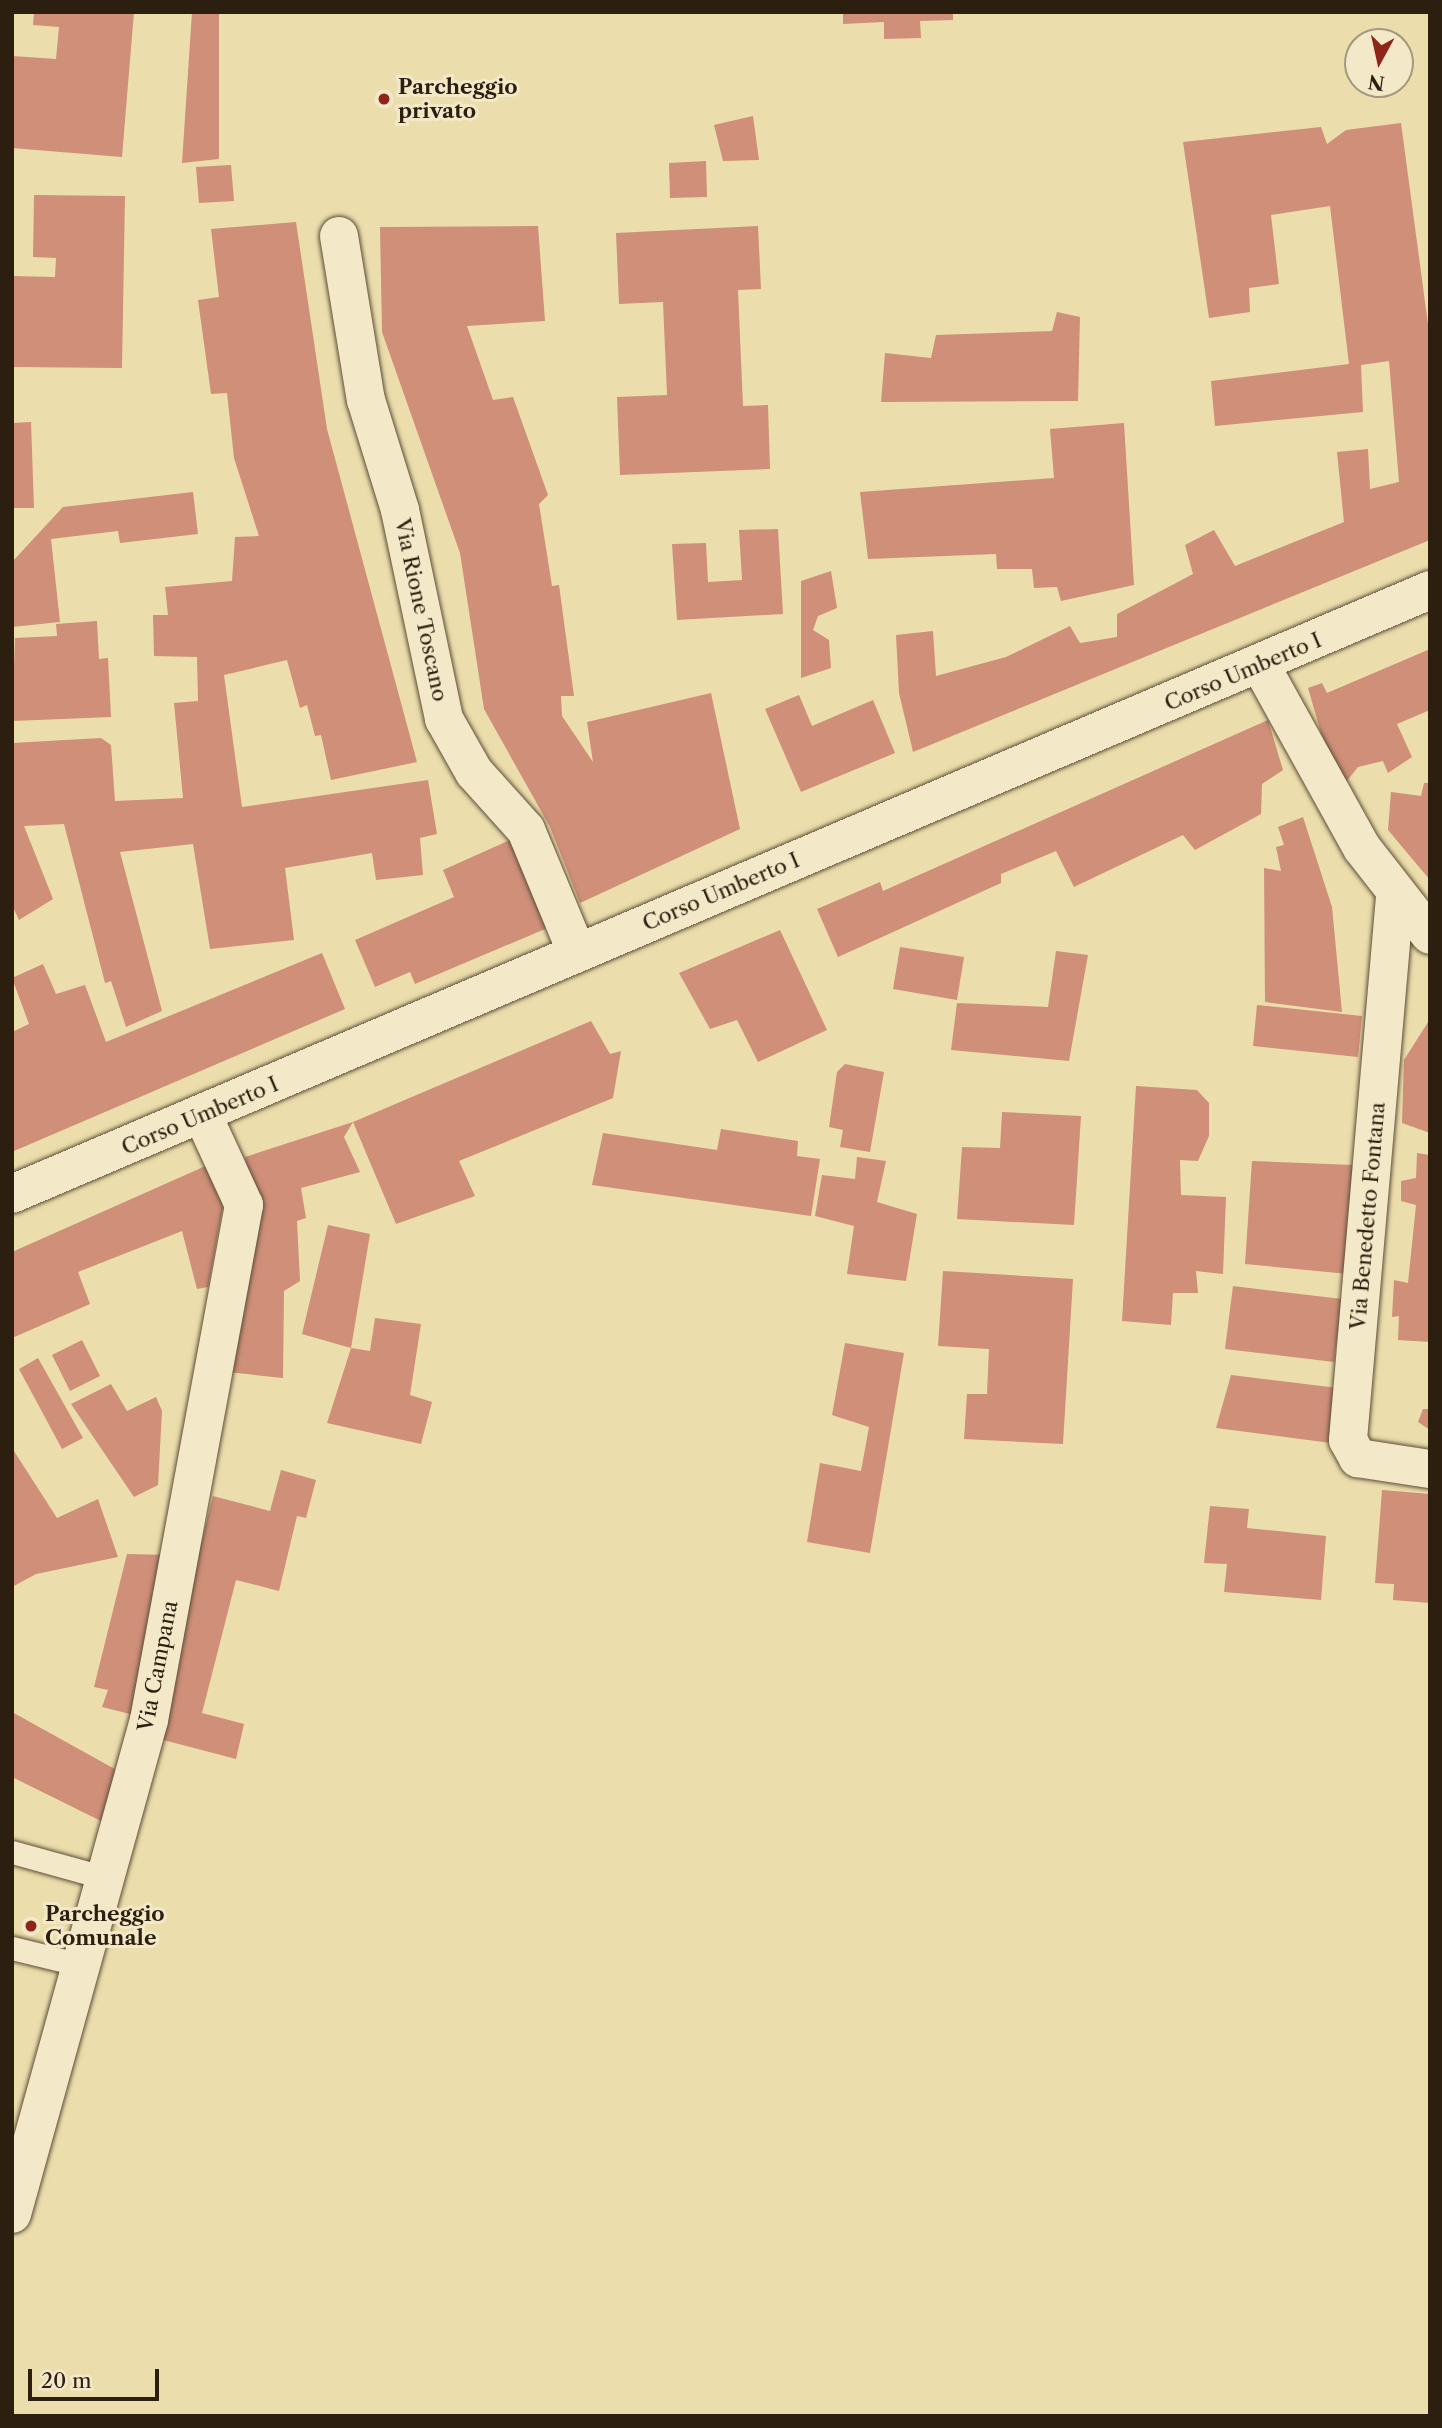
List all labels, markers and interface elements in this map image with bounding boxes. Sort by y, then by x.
north arrow [1344,28,1414,98]
text: N [1367,70,1386,95]
place label: Parcheggio privato [398,74,518,124]
marker: Parcheggio privato [376,91,392,107]
street label: Via Rione Toscano [389,516,453,704]
street label: Corso Umberto I [1161,628,1325,716]
street label: Corso Umberto I [639,848,803,936]
street label: Corso Umberto I [118,1072,282,1160]
street label: Via Benedetto Fontana [1345,1101,1391,1331]
street label: Via Campana [133,1598,183,1734]
place label: Parcheggio Comunale [45,1901,165,1951]
marker: Parcheggio Comunale [23,1918,39,1934]
scale bar [32,2354,163,2398]
text: 20 m [41,2368,92,2393]

